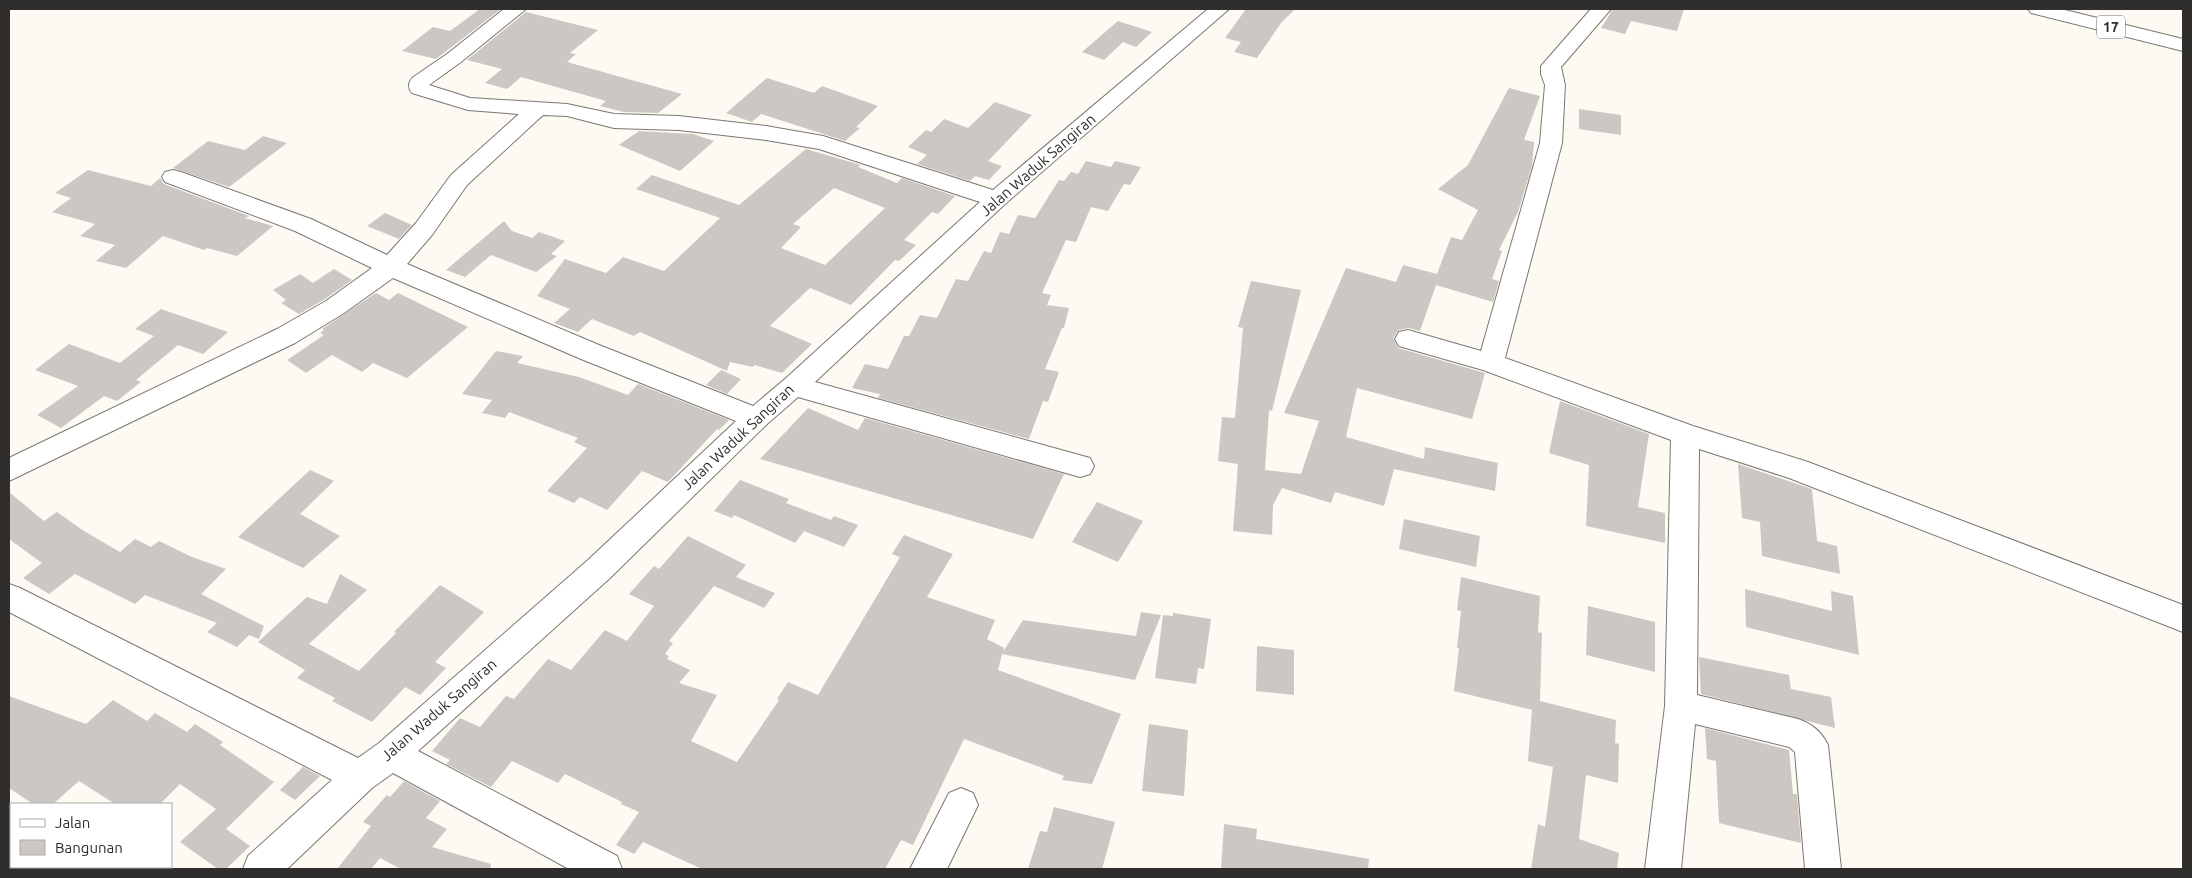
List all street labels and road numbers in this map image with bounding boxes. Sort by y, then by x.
road number: 17 [2097,16,2125,38]
street label: Jalan Waduk Sangiran [977,110,1099,219]
street label: Jalan Waduk Sangiran [678,380,797,493]
street label: Jalan Waduk Sangiran [378,655,500,764]

